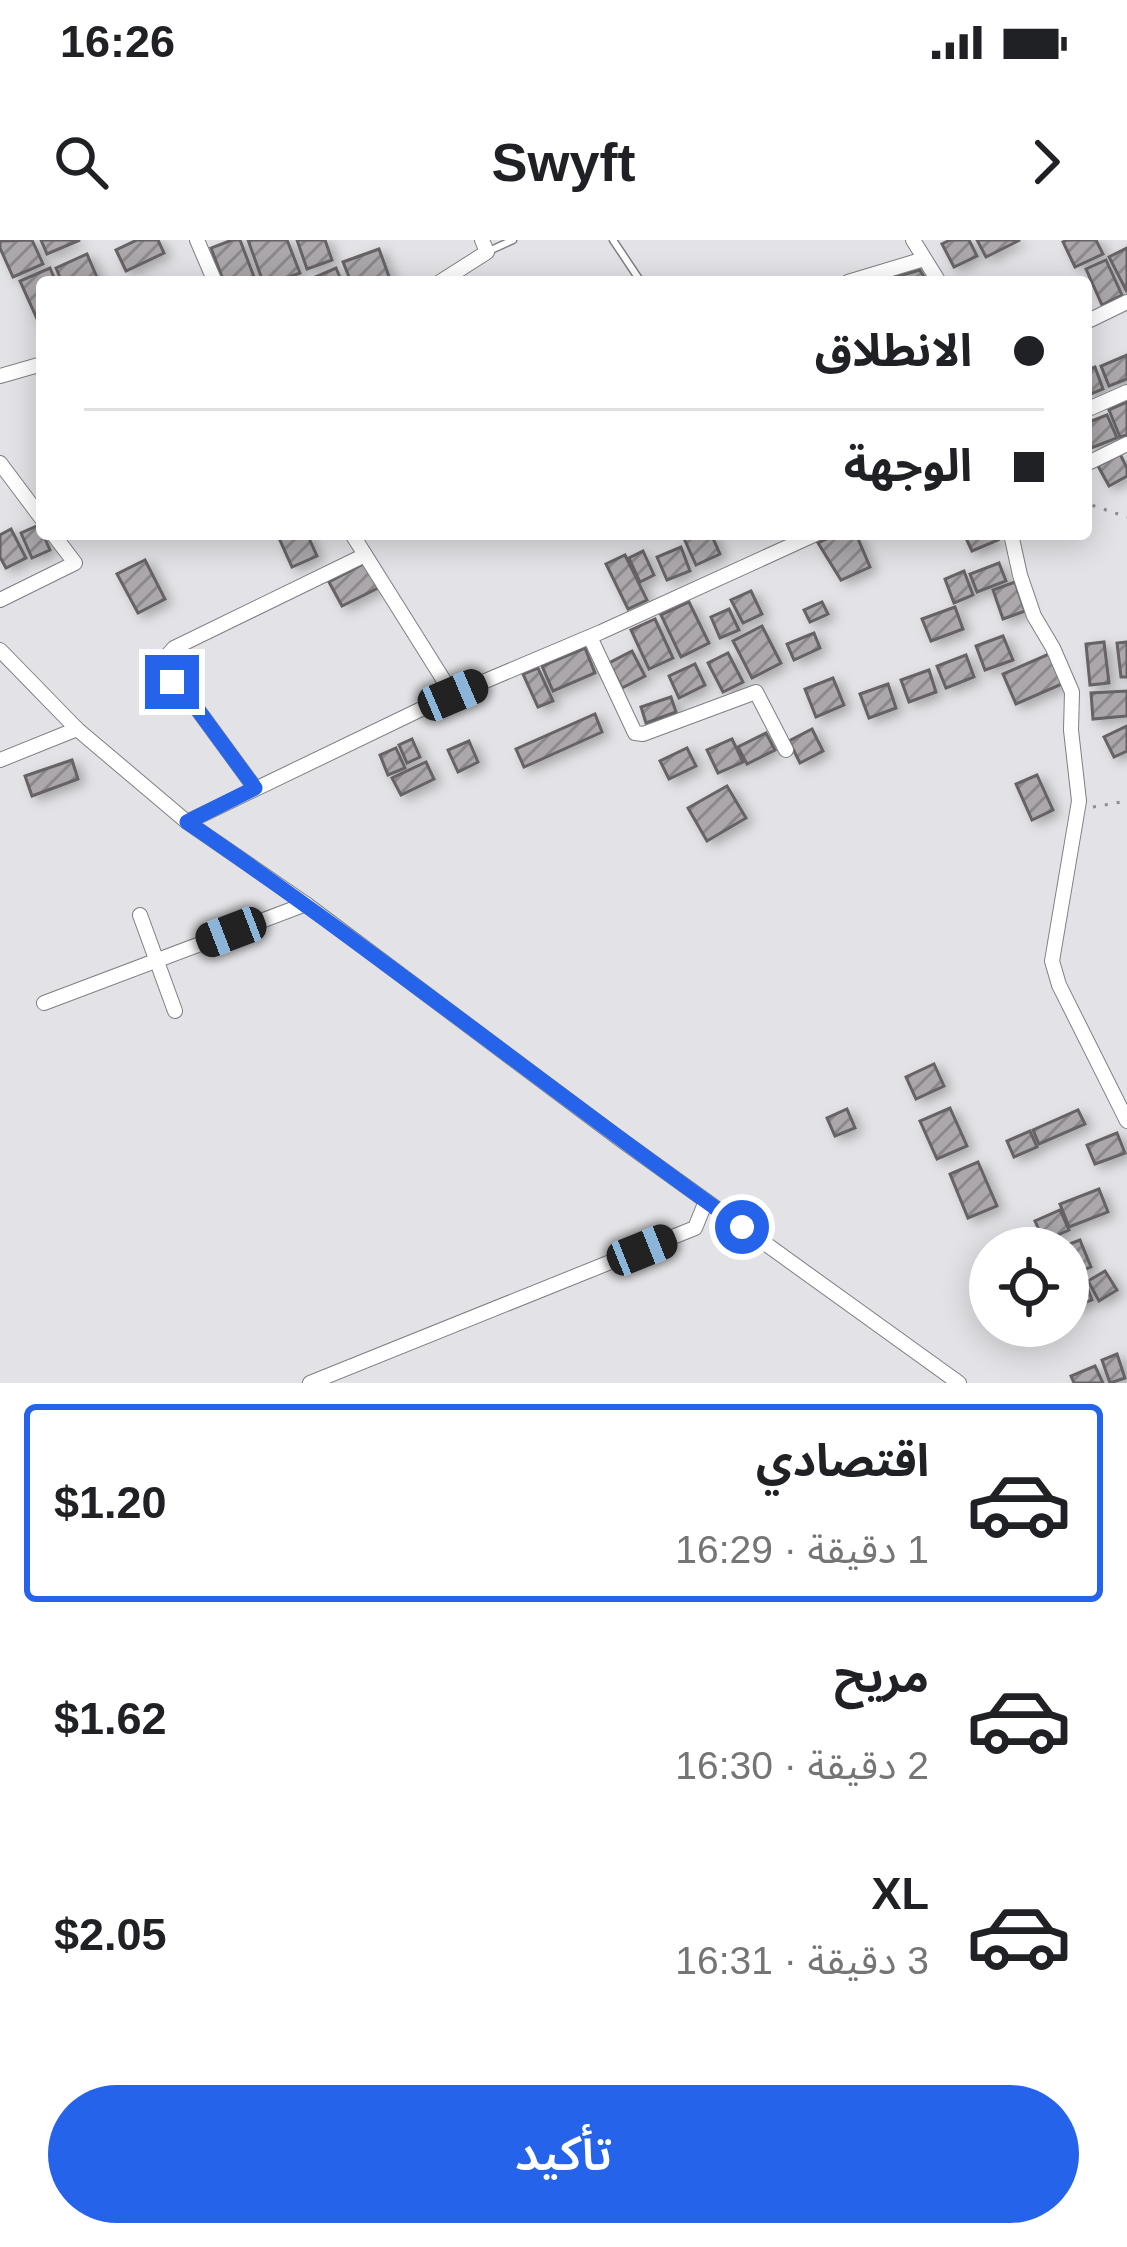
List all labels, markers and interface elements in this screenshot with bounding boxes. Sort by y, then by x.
text: 16:26 [60,16,175,67]
icon: search [48,129,114,195]
icon: forward [1013,129,1079,195]
text: Swyft [491,132,636,192]
text: الانطلاق [815,325,972,376]
text: الوجهة [844,440,972,491]
route end [145,655,199,709]
car [413,664,493,726]
car [191,902,271,962]
route start [715,1200,769,1254]
car [602,1220,682,1280]
map controls [969,1227,1089,1347]
button: locate [969,1227,1089,1347]
text: اقتصادي [756,1435,929,1486]
icon: car [965,1449,1073,1557]
text: $1.20 [54,1477,167,1528]
text: 1 دقيقة · 16:29 [675,1528,929,1571]
text: مريح [834,1651,929,1702]
icon: car [965,1665,1073,1773]
text: $1.62 [54,1693,167,1744]
text: 2 دقيقة · 16:30 [675,1744,929,1787]
text: XL [871,1868,929,1919]
icon: car [965,1881,1073,1989]
text: $2.05 [54,1909,167,1960]
text: 3 دقيقة · 16:31 [675,1939,929,1982]
button: تأكيد [48,2085,1079,2223]

